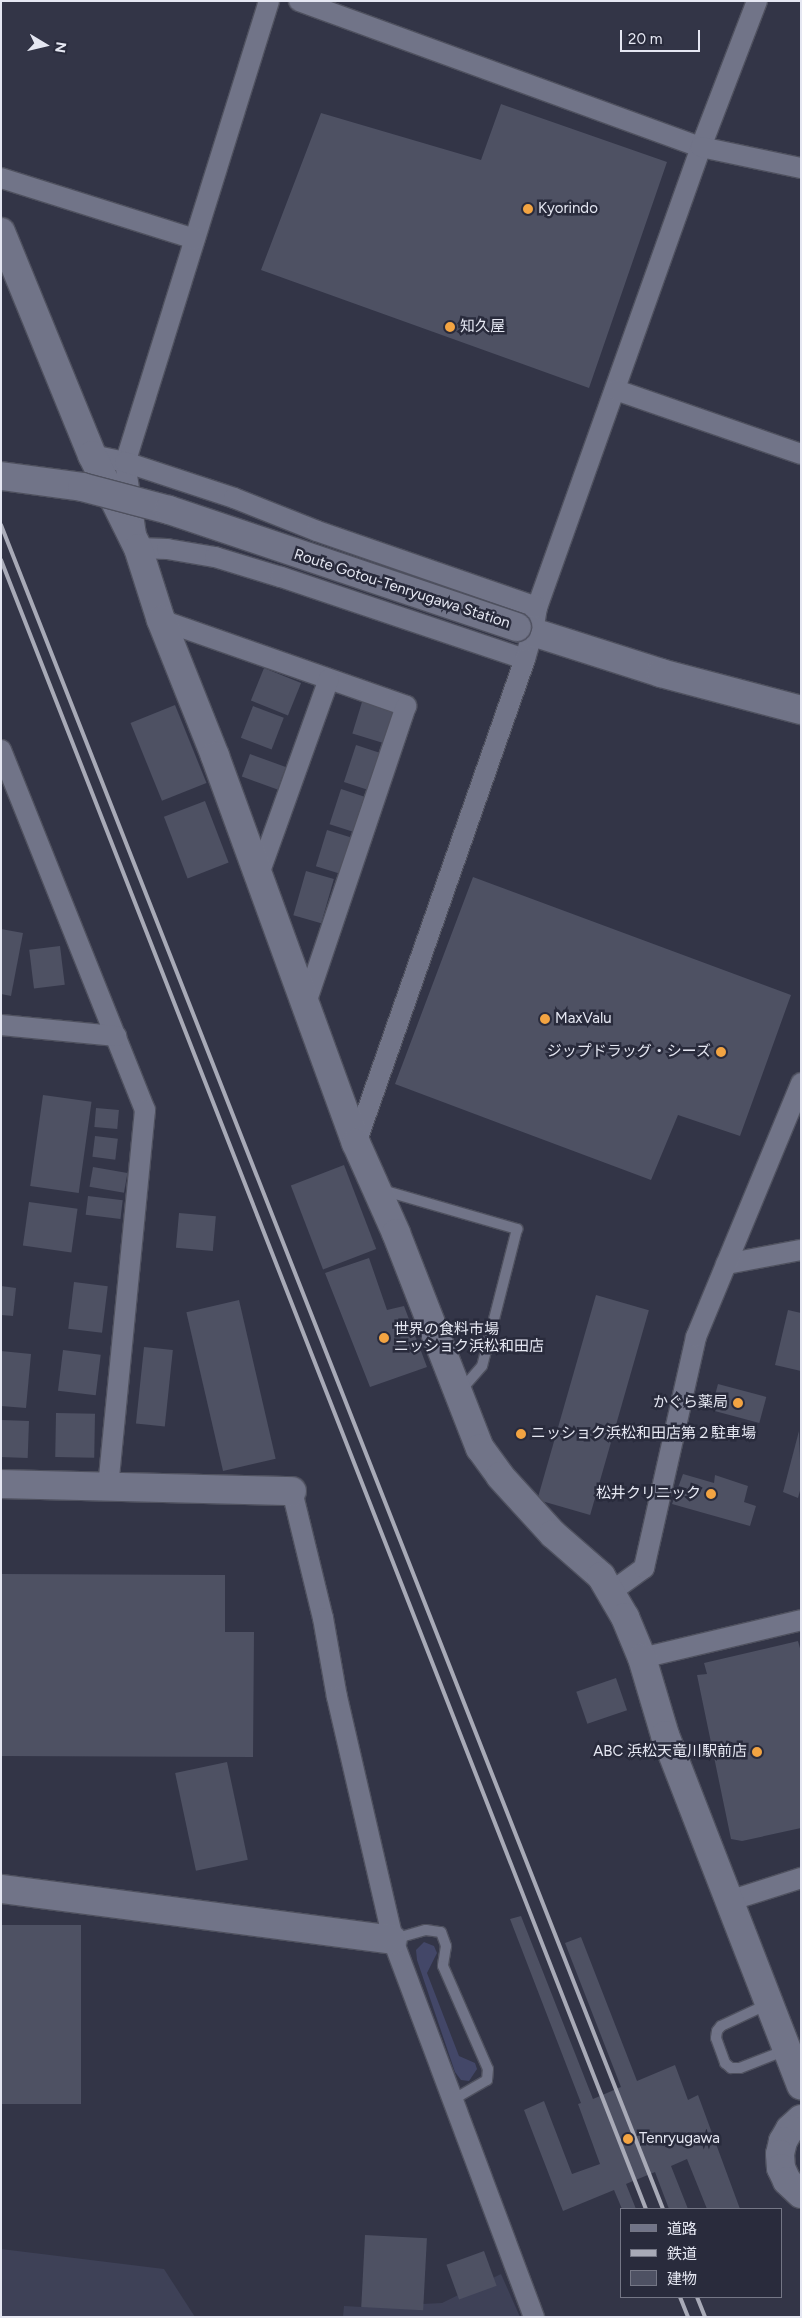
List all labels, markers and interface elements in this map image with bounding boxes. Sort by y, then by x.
north arrow [20,20,70,70]
scale bar [622,20,702,52]
text: 20 m [628,30,662,48]
text: N [51,41,70,54]
place label: Kyorindo [538,200,598,218]
marker: Kyorindo [522,203,534,215]
place label: 知久屋 [460,318,505,336]
marker: 知久屋 [444,321,456,333]
street label: Route Gotou-Tenryugawa Station [292,545,512,633]
place label: MaxValu [555,1010,612,1028]
marker: MaxValu [539,1013,551,1025]
place label: ジップドラッグ・シーズ [546,1043,711,1061]
marker: ジップドラッグ・シーズ [715,1046,727,1058]
place label: 世界の食料市場 ニッショク浜松和田店 [394,1320,544,1355]
marker: 世界の食料市場 ニッショク浜松和田店 [378,1332,390,1344]
place label: かぐら薬局 [653,1394,728,1412]
marker: かぐら薬局 [732,1397,744,1409]
place label: ニッショク浜松和田店第２駐車場 [531,1425,756,1443]
marker: ニッショク浜松和田店第２駐車場 [515,1428,527,1440]
place label: 松井クリニック [596,1485,701,1503]
marker: 松井クリニック [705,1488,717,1500]
place label: ABC 浜松天竜川駅前店 [593,1743,747,1761]
marker: ABC 浜松天竜川駅前店 [751,1746,763,1758]
place label: Tenryugawa [639,2130,720,2148]
marker: Tenryugawa [621,2132,635,2146]
legend [620,2208,782,2298]
text: 道路 [667,2220,697,2238]
text: 鉄道 [667,2245,697,2263]
text: 建物 [667,2270,697,2288]

